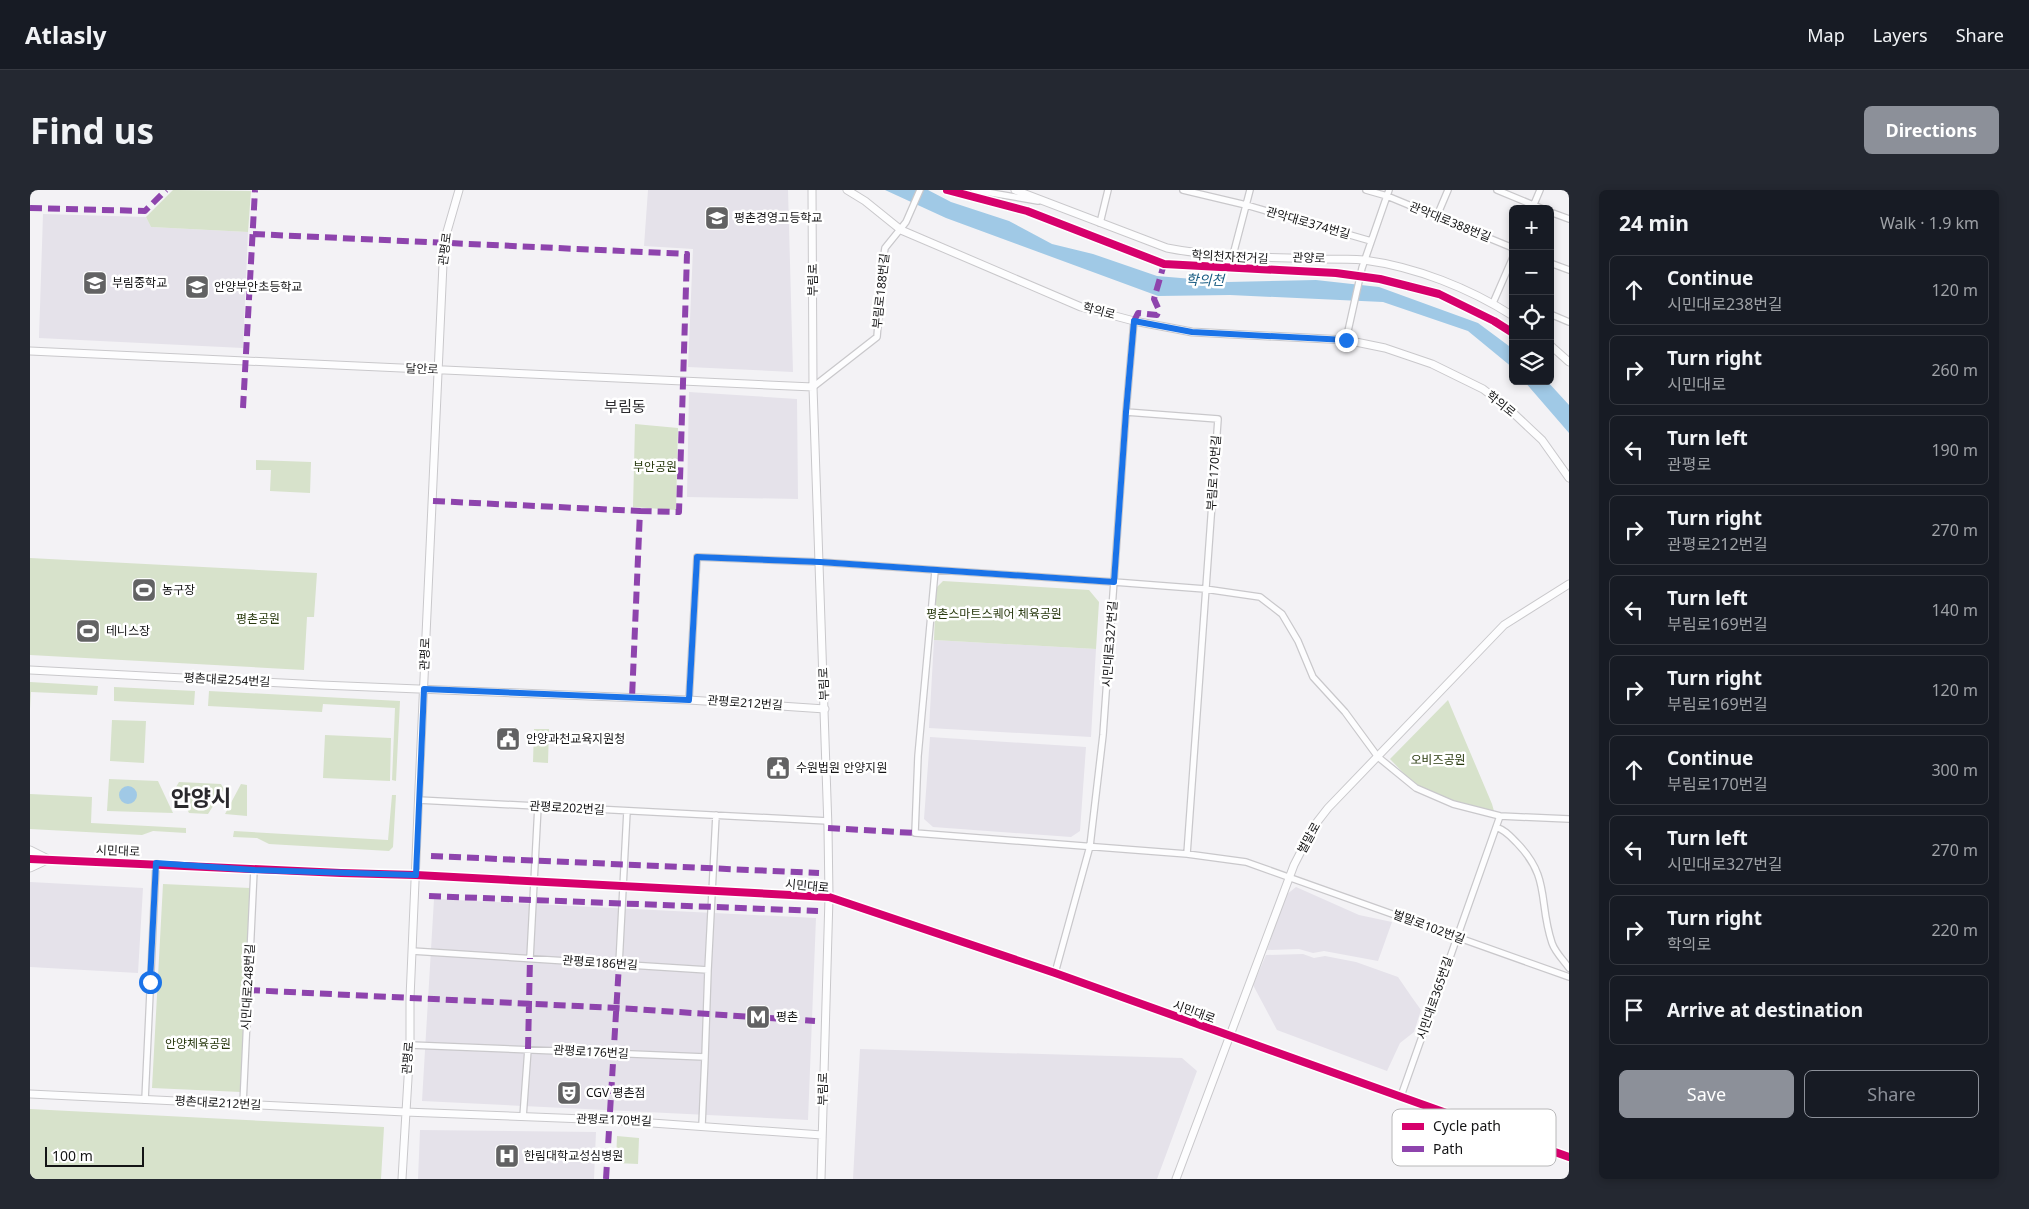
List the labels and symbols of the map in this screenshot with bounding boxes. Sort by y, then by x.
street label: 관악대로388번길 [1407,197,1494,246]
street label: 관악대로374번길 [1264,202,1352,243]
school or university icon: 평촌경영고등학교 [704,205,730,231]
place label: 평촌경영고등학교 [734,209,822,226]
street label: 관평로 [434,231,455,266]
street label: 학의천자전거길 [1191,246,1269,267]
street label: 관양로 [1292,248,1326,267]
street label: 부림로188번길 [868,252,893,330]
street label: 부림로 [804,263,821,297]
school or university icon: 부림중학교 [82,270,108,296]
water label: 학의천 [1186,270,1226,289]
place label: 부림중학교 [112,274,167,291]
school or university icon: 안양부안초등학교 [184,274,210,300]
place label: 안양부안초등학교 [214,278,302,295]
street label: 학의로 [1081,298,1117,323]
route end [1335,329,1358,352]
street label: 달안로 [405,359,439,378]
street label: 학의로 [1483,387,1520,421]
district label: 부림동 [604,396,646,416]
street label: 부림로170번길 [1202,435,1225,511]
park label: 부안공원 [633,458,677,475]
sports icon: 농구장 [131,577,157,603]
place label: 농구장 [162,581,195,598]
street label: 시민대로327번길 [1098,600,1121,688]
park label: 평촌스마트스퀘어 체육공원 [926,605,1062,622]
park label: 평촌공원 [236,610,280,627]
sports icon: 테니스장 [75,618,101,644]
place label: 테니스장 [106,622,150,639]
street label: 관평로 [415,637,434,671]
street label: 부림로 [814,667,833,701]
street label: 평촌대로254번길 [183,669,271,690]
street label: 관평로212번길 [707,691,783,714]
public building icon: 안양과천교육지원청 [495,726,521,752]
place label: 안양과천교육지원청 [526,730,625,747]
park label: 오비즈공원 [1410,751,1466,768]
public building icon: 수원법원 안양지원 [765,755,791,781]
place label: 수원법원 안양지원 [796,759,887,776]
district label: 안양시 [171,782,231,812]
street label: 관평로202번길 [529,797,605,818]
street label: 벌말로 [1293,819,1324,856]
street label: 시민대로 [96,841,140,860]
street label: 시민대로 [784,875,830,896]
street label: 벌말로102번길 [1391,906,1468,947]
street label: 시민대로248번길 [237,943,258,1031]
street label: 관평로186번길 [562,951,638,974]
street label: 시민대로365번길 [1412,954,1457,1042]
route start [139,971,162,994]
street label: 시민대로 [1171,996,1218,1027]
metro station icon: 평촌 [745,1004,771,1030]
place label: 평촌 [776,1008,798,1025]
park label: 안양체육공원 [165,1035,231,1052]
street label: 관평로 [398,1041,417,1075]
street label: 관평로176번길 [553,1041,629,1062]
street label: 부림로 [814,1072,831,1106]
theatre icon: CGV 평촌점 [556,1080,582,1106]
place label: CGV 평촌점 [586,1084,646,1101]
street label: 평촌대로212번길 [174,1092,262,1113]
legend [1392,1109,1556,1166]
street label: 관평로170번길 [576,1110,652,1129]
text: Cycle path [1433,1116,1501,1135]
text: Path [1433,1139,1463,1158]
hospital icon: 한림대학교성심병원 [494,1143,520,1169]
scale bar [45,1144,144,1167]
place label: 한림대학교성심병원 [524,1147,623,1164]

